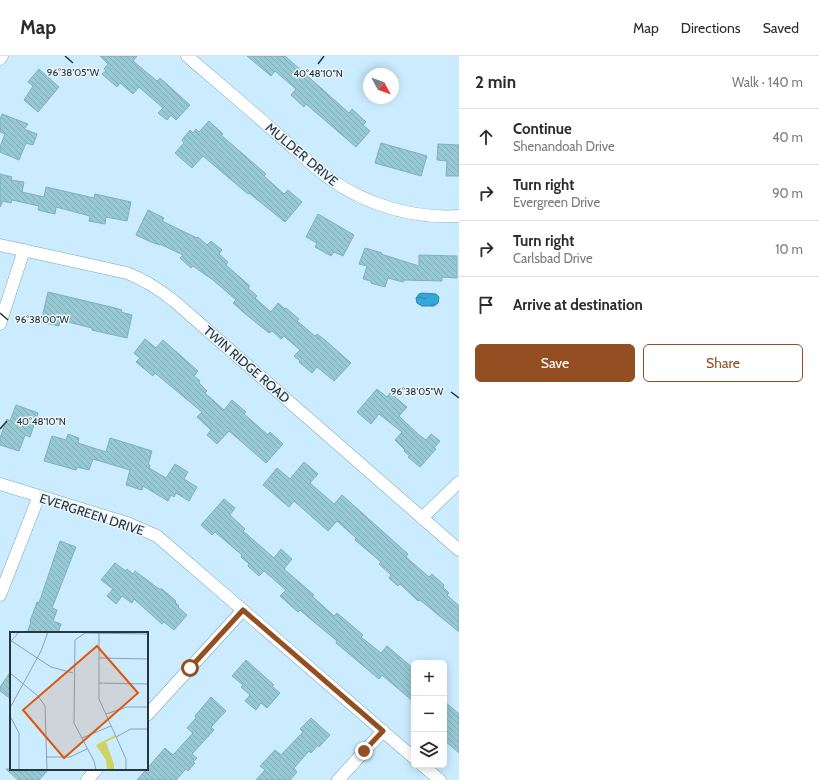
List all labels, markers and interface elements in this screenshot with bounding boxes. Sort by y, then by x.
text: Map [20,16,56,39]
text: Map [633,19,659,37]
text: Directions [681,19,741,37]
text: Saved [763,19,799,37]
text: 96°38'05"W [47,66,100,79]
text: 40°48'10"N [293,67,343,80]
north arrow [363,68,399,104]
text: 2 min [475,72,516,92]
text: Walk · 140 m [732,74,803,90]
street label: MULDER DRIVE [263,119,341,189]
text: Continue [513,120,572,138]
icon: ahead [475,126,497,148]
text: 40 m [772,129,803,145]
text: Shenandoah Drive [513,138,615,154]
text: Turn right [513,176,574,194]
icon: right [475,182,497,204]
text: 90 m [772,185,803,201]
text: Evergreen Drive [513,194,600,210]
text: Turn right [513,232,574,250]
icon: right [475,238,497,260]
text: 10 m [775,241,803,257]
text: Carlsbad Drive [513,250,593,266]
icon: arrive [475,294,497,316]
text: Arrive at destination [513,296,643,314]
text: 96°38'00"W [15,313,70,326]
street label: TWIN RIDGE ROAD [201,322,293,406]
button: Save [475,344,635,382]
button: Share [643,344,803,382]
text: 96°38'05"W [391,385,444,398]
text: 40°48'10"N [16,415,66,428]
street label: EVERGREEN DRIVE [38,490,146,538]
inset map [10,632,148,770]
route start [181,659,199,677]
map controls [411,660,447,768]
button: + [411,660,447,696]
button: − [411,696,447,732]
button: layers [411,732,447,768]
route end [355,742,373,760]

